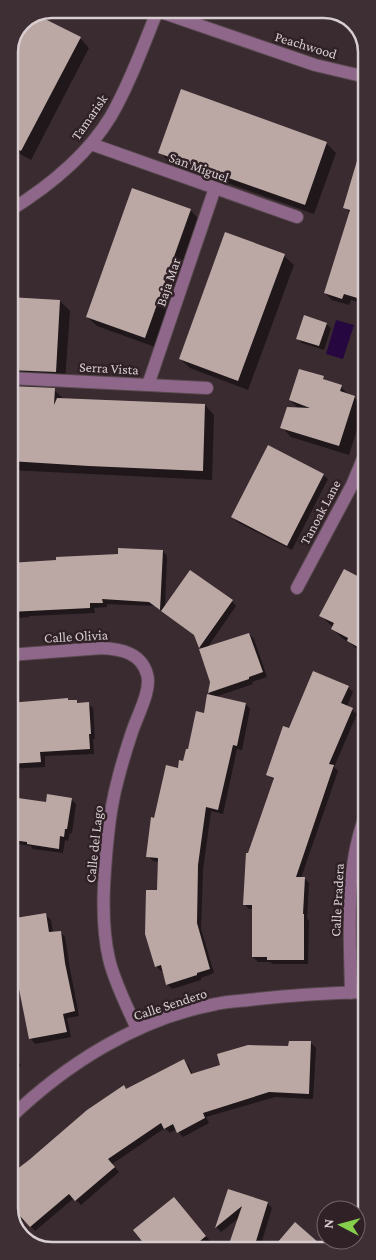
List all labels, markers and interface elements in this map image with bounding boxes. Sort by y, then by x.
street label: Peachwood [273,28,340,62]
street label: Tamarisk [67,91,111,143]
street label: San Miguel [167,149,231,185]
street label: Baja Mar [152,256,185,308]
street label: Serra Vista [79,358,140,378]
street label: Tanoak Lane [296,477,344,547]
street label: Calle Olivia [44,626,109,646]
street label: Calle del Lago [82,804,106,883]
street label: Calle Pradera [327,862,347,937]
street label: Calle Sendero [131,985,209,1023]
north arrow [316,1200,366,1250]
text: N [320,1218,337,1229]

